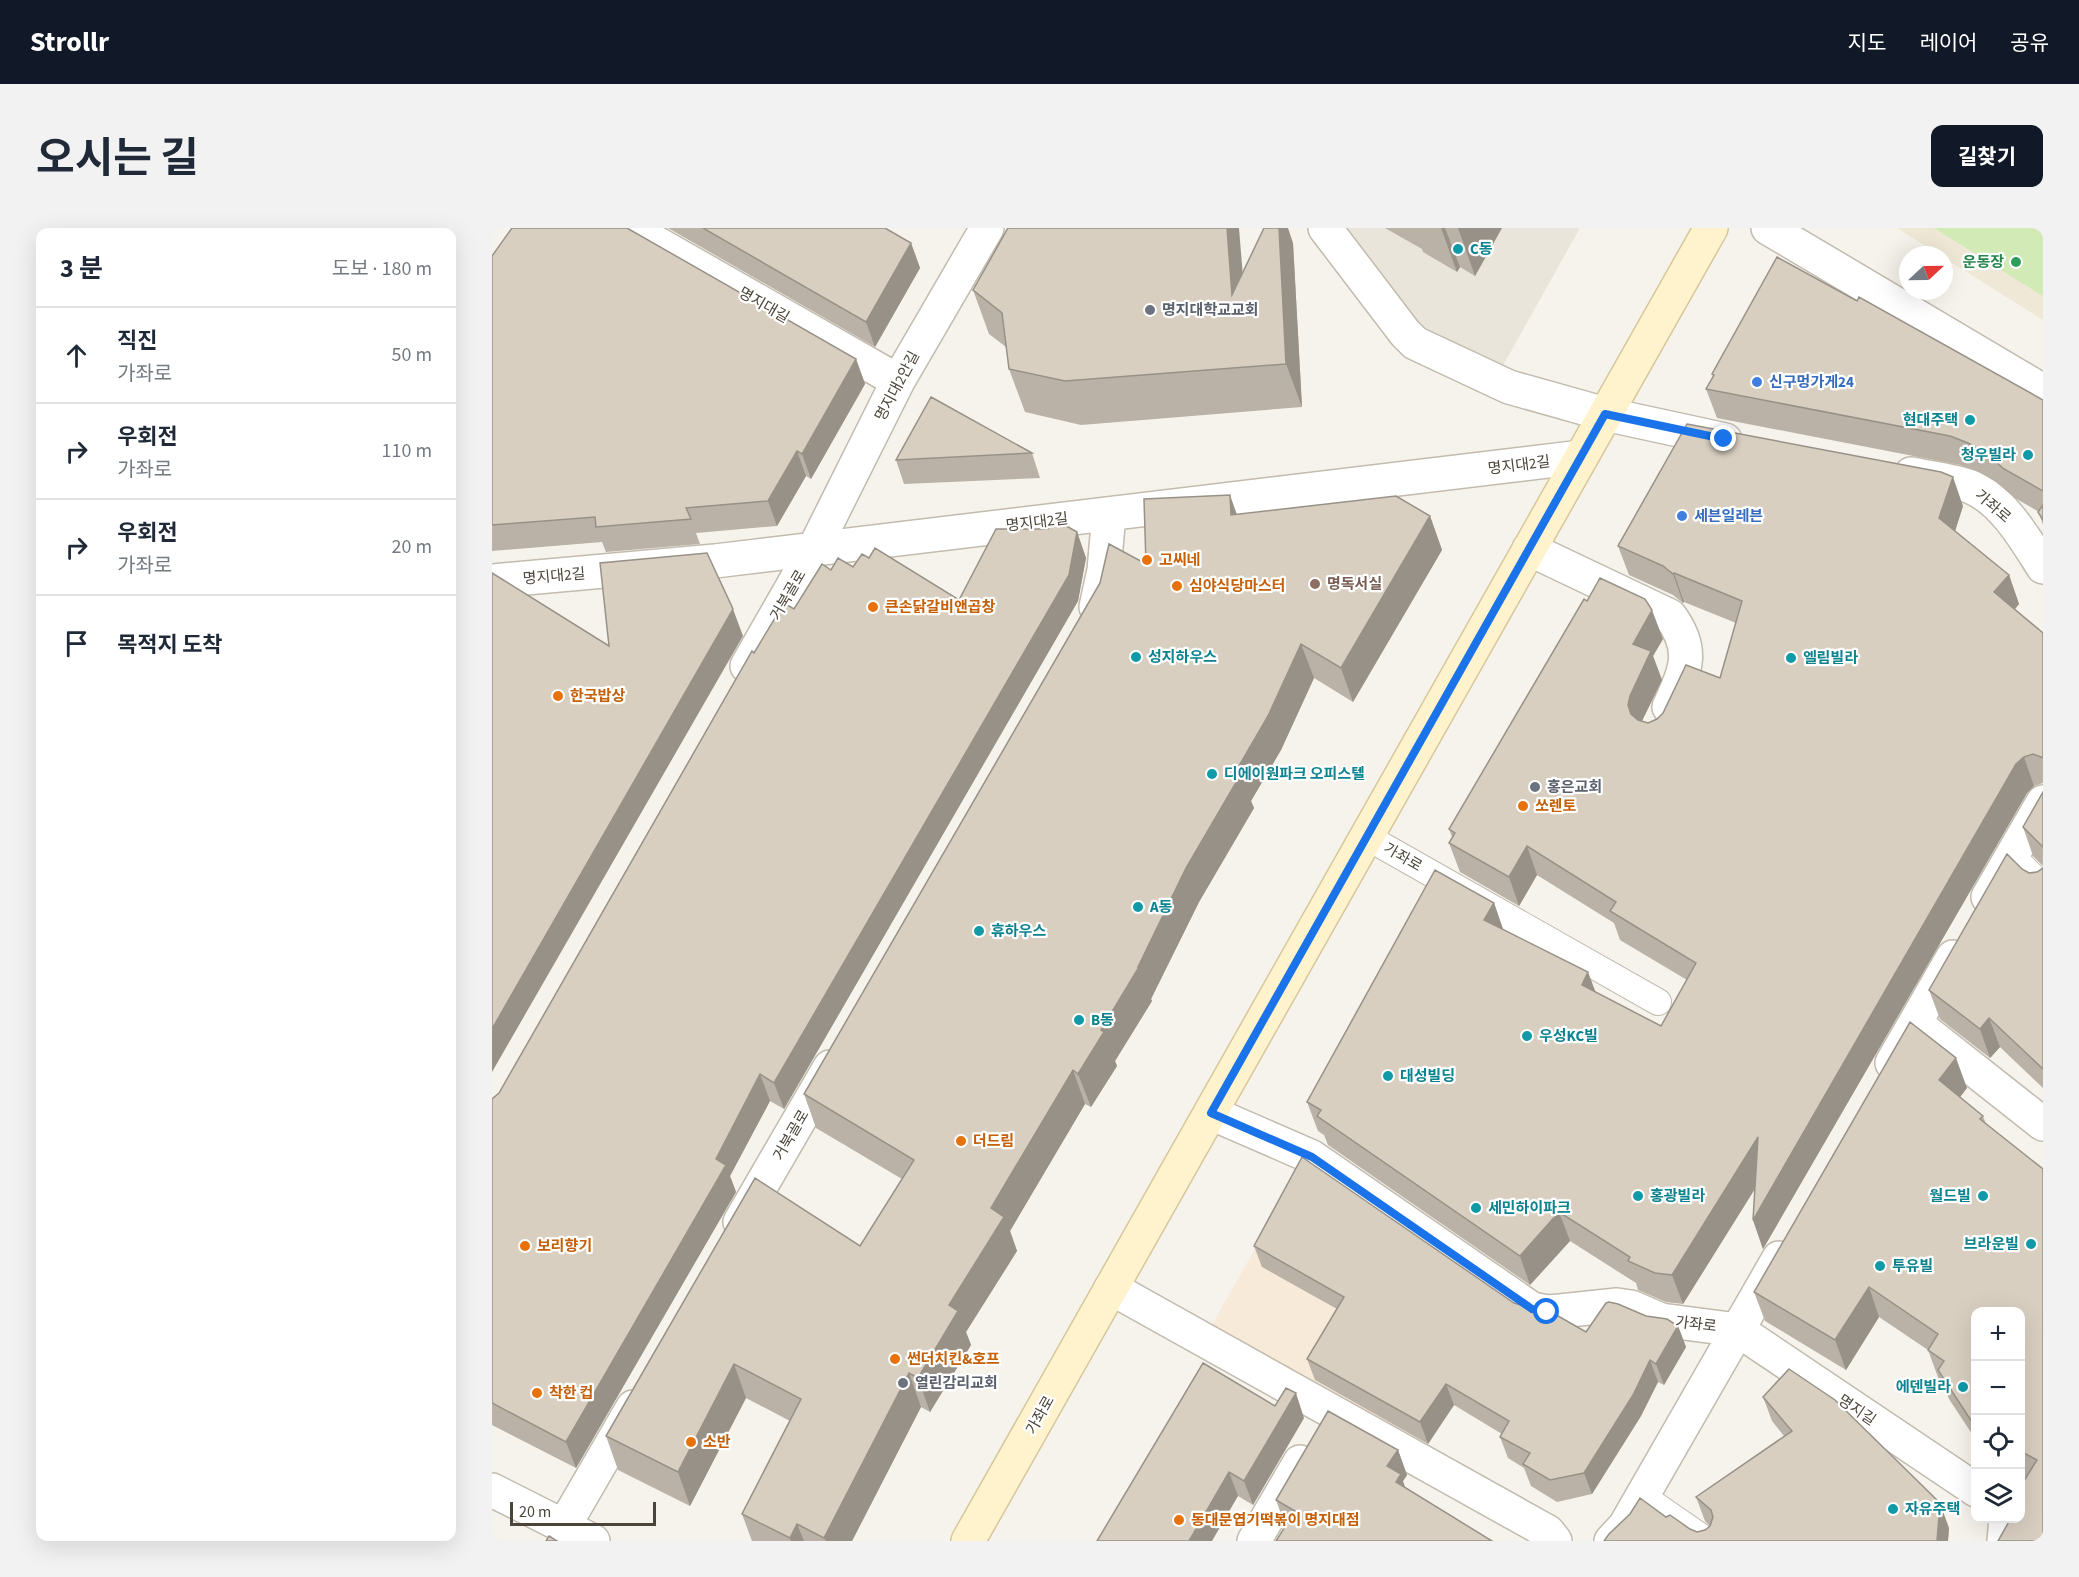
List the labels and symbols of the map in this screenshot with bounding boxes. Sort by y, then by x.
place label: C동 [1470,239,1493,260]
marker: C동 [1451,242,1465,256]
north arrow [1899,246,1953,300]
place label: 운동장 [1963,252,2004,273]
marker: 운동장 [2009,255,2023,269]
street label: 명지대길 [735,283,793,328]
place label: 명지대학교교회 [1162,300,1259,321]
marker: 명지대학교교회 [1143,303,1157,317]
street label: 명지대2안길 [870,348,925,425]
place label: 신구멍가게24 [1769,372,1854,393]
marker: 신구멍가게24 [1750,375,1764,389]
place label: 현대주택 [1903,410,1958,431]
marker: 현대주택 [1963,413,1977,427]
route end [1710,425,1736,451]
place label: 청우빌라 [1961,445,2016,466]
marker: 청우빌라 [2021,448,2035,462]
street label: 명지대2길 [1487,451,1551,480]
street label: 가좌로 [1970,485,2015,528]
place label: 세븐일레븐 [1694,506,1763,527]
street label: 명지대2길 [1005,508,1069,537]
marker: 세븐일레븐 [1675,509,1689,523]
place label: 고씨네 [1159,550,1200,571]
marker: 고씨네 [1140,553,1154,567]
street label: 명지대2길 [522,563,586,590]
street label: 거북골로 [766,566,811,624]
place label: 명독서실 [1327,574,1382,595]
place label: 심야식당마스터 [1189,576,1286,597]
marker: 명독서실 [1308,577,1322,591]
marker: 심야식당마스터 [1170,579,1184,593]
place label: 큰손닭갈비앤곱창 [885,597,996,618]
marker: 큰손닭갈비앤곱창 [866,600,880,614]
place label: 성지하우스 [1148,647,1217,668]
place label: 엘림빌라 [1803,648,1858,669]
marker: 성지하우스 [1129,650,1143,664]
marker: 엘림빌라 [1784,651,1798,665]
place label: 한국밥상 [570,686,625,707]
marker: 한국밥상 [551,689,565,703]
place label: 디에이원파크 오피스텔 [1224,764,1365,785]
marker: 디에이원파크 오피스텔 [1205,767,1219,781]
place label: 홍은교회 [1547,777,1602,798]
marker: 홍은교회 [1528,780,1542,794]
place label: 쏘렌토 [1535,796,1577,817]
marker: 쏘렌토 [1516,799,1530,813]
street label: 가좌로 [1380,838,1426,877]
place label: A동 [1149,897,1173,918]
marker: A동 [1131,900,1145,914]
place label: 휴하우스 [991,921,1046,942]
marker: 휴하우스 [972,924,986,938]
place label: B동 [1091,1010,1114,1031]
marker: B동 [1072,1013,1086,1027]
place label: 우성KC빌 [1539,1026,1598,1047]
marker: 우성KC빌 [1520,1029,1534,1043]
place label: 대성빌딩 [1400,1066,1455,1087]
marker: 대성빌딩 [1381,1069,1395,1083]
street label: 거북골로 [769,1106,814,1164]
place label: 더드림 [973,1131,1014,1152]
marker: 더드림 [954,1134,968,1148]
place label: 홍광빌라 [1650,1186,1705,1207]
place label: 월드빌 [1930,1186,1971,1207]
marker: 홍광빌라 [1631,1189,1645,1203]
marker: 월드빌 [1976,1189,1990,1203]
place label: 세민하이파크 [1488,1198,1571,1219]
marker: 세민하이파크 [1469,1201,1483,1215]
place label: 브라운빌 [1964,1234,2019,1255]
place label: 보리향기 [537,1236,592,1257]
marker: 브라운빌 [2024,1237,2038,1251]
marker: 보리향기 [518,1239,532,1253]
place label: 투유빌 [1892,1256,1933,1277]
marker: 투유빌 [1873,1259,1887,1273]
route start [1533,1298,1559,1324]
street label: 가좌로 [1674,1312,1718,1337]
place label: 썬더치킨&호프 [907,1349,1000,1370]
marker: 썬더치킨&호프 [888,1352,902,1366]
place label: 열린감리교회 [915,1373,998,1394]
marker: 열린감리교회 [896,1376,910,1390]
place label: 에덴빌라 [1896,1377,1951,1398]
marker: 에덴빌라 [1956,1380,1970,1394]
place label: 착한 컵 [549,1383,593,1404]
marker: 착한 컵 [530,1386,544,1400]
street label: 명지길 [1834,1390,1880,1431]
street label: 가좌로 [1021,1392,1060,1438]
place label: 소반 [703,1432,731,1453]
marker: 소반 [684,1435,698,1449]
scale bar [510,1499,656,1526]
place label: 자유주택 [1905,1499,1960,1520]
marker: 자유주택 [1886,1502,1900,1516]
place label: 동대문엽기떡볶이 명지대점 [1191,1510,1360,1531]
marker: 동대문엽기떡볶이 명지대점 [1172,1513,1186,1527]

